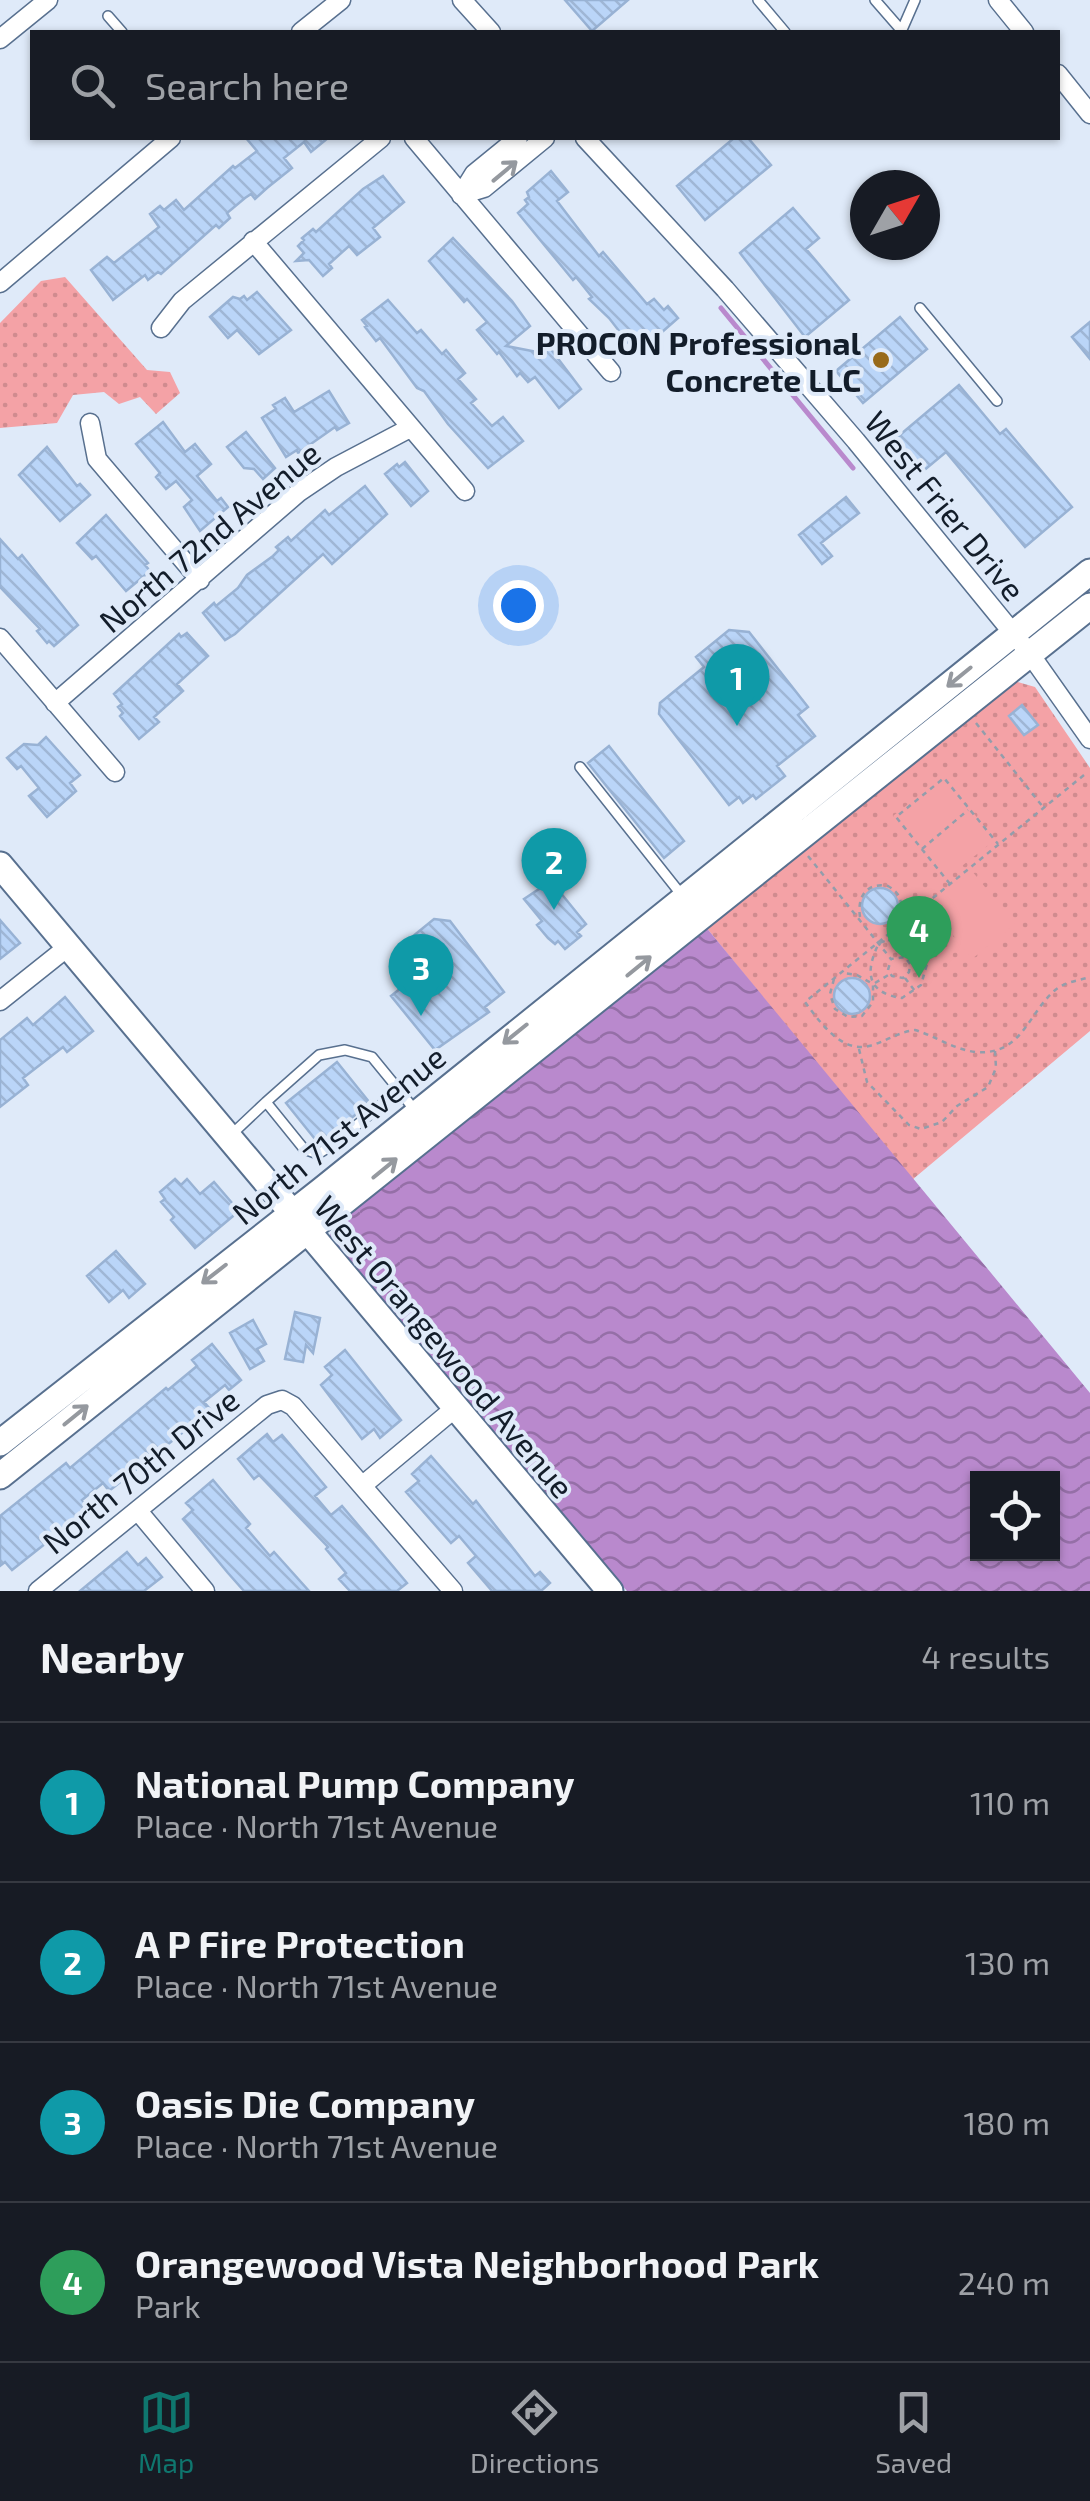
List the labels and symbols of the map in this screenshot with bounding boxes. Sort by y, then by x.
one-way arrow [492,160,518,182]
north arrow [850,170,940,260]
place label: PROCON Professional Concrete LLC [536,323,861,398]
marker: PROCON Professional Concrete LLC [870,349,892,371]
street label: West Frier Drive [858,403,1034,607]
street label: North 72nd Avenue [91,433,327,639]
your location [493,580,544,631]
pin: 1 [704,644,770,726]
one-way arrow [947,666,973,688]
pin: 2 [522,828,586,910]
pin: 4 [886,896,952,978]
pin: 3 [388,934,454,1016]
one-way arrow [626,955,652,977]
one-way arrow [502,1023,528,1045]
street label: North 71st Avenue [224,1037,452,1231]
one-way arrow [371,1158,398,1179]
street label: West Orangewood Avenue [308,1187,582,1505]
one-way arrow [201,1263,228,1284]
street label: North 70th Drive [34,1379,246,1561]
one-way arrow [62,1405,89,1426]

